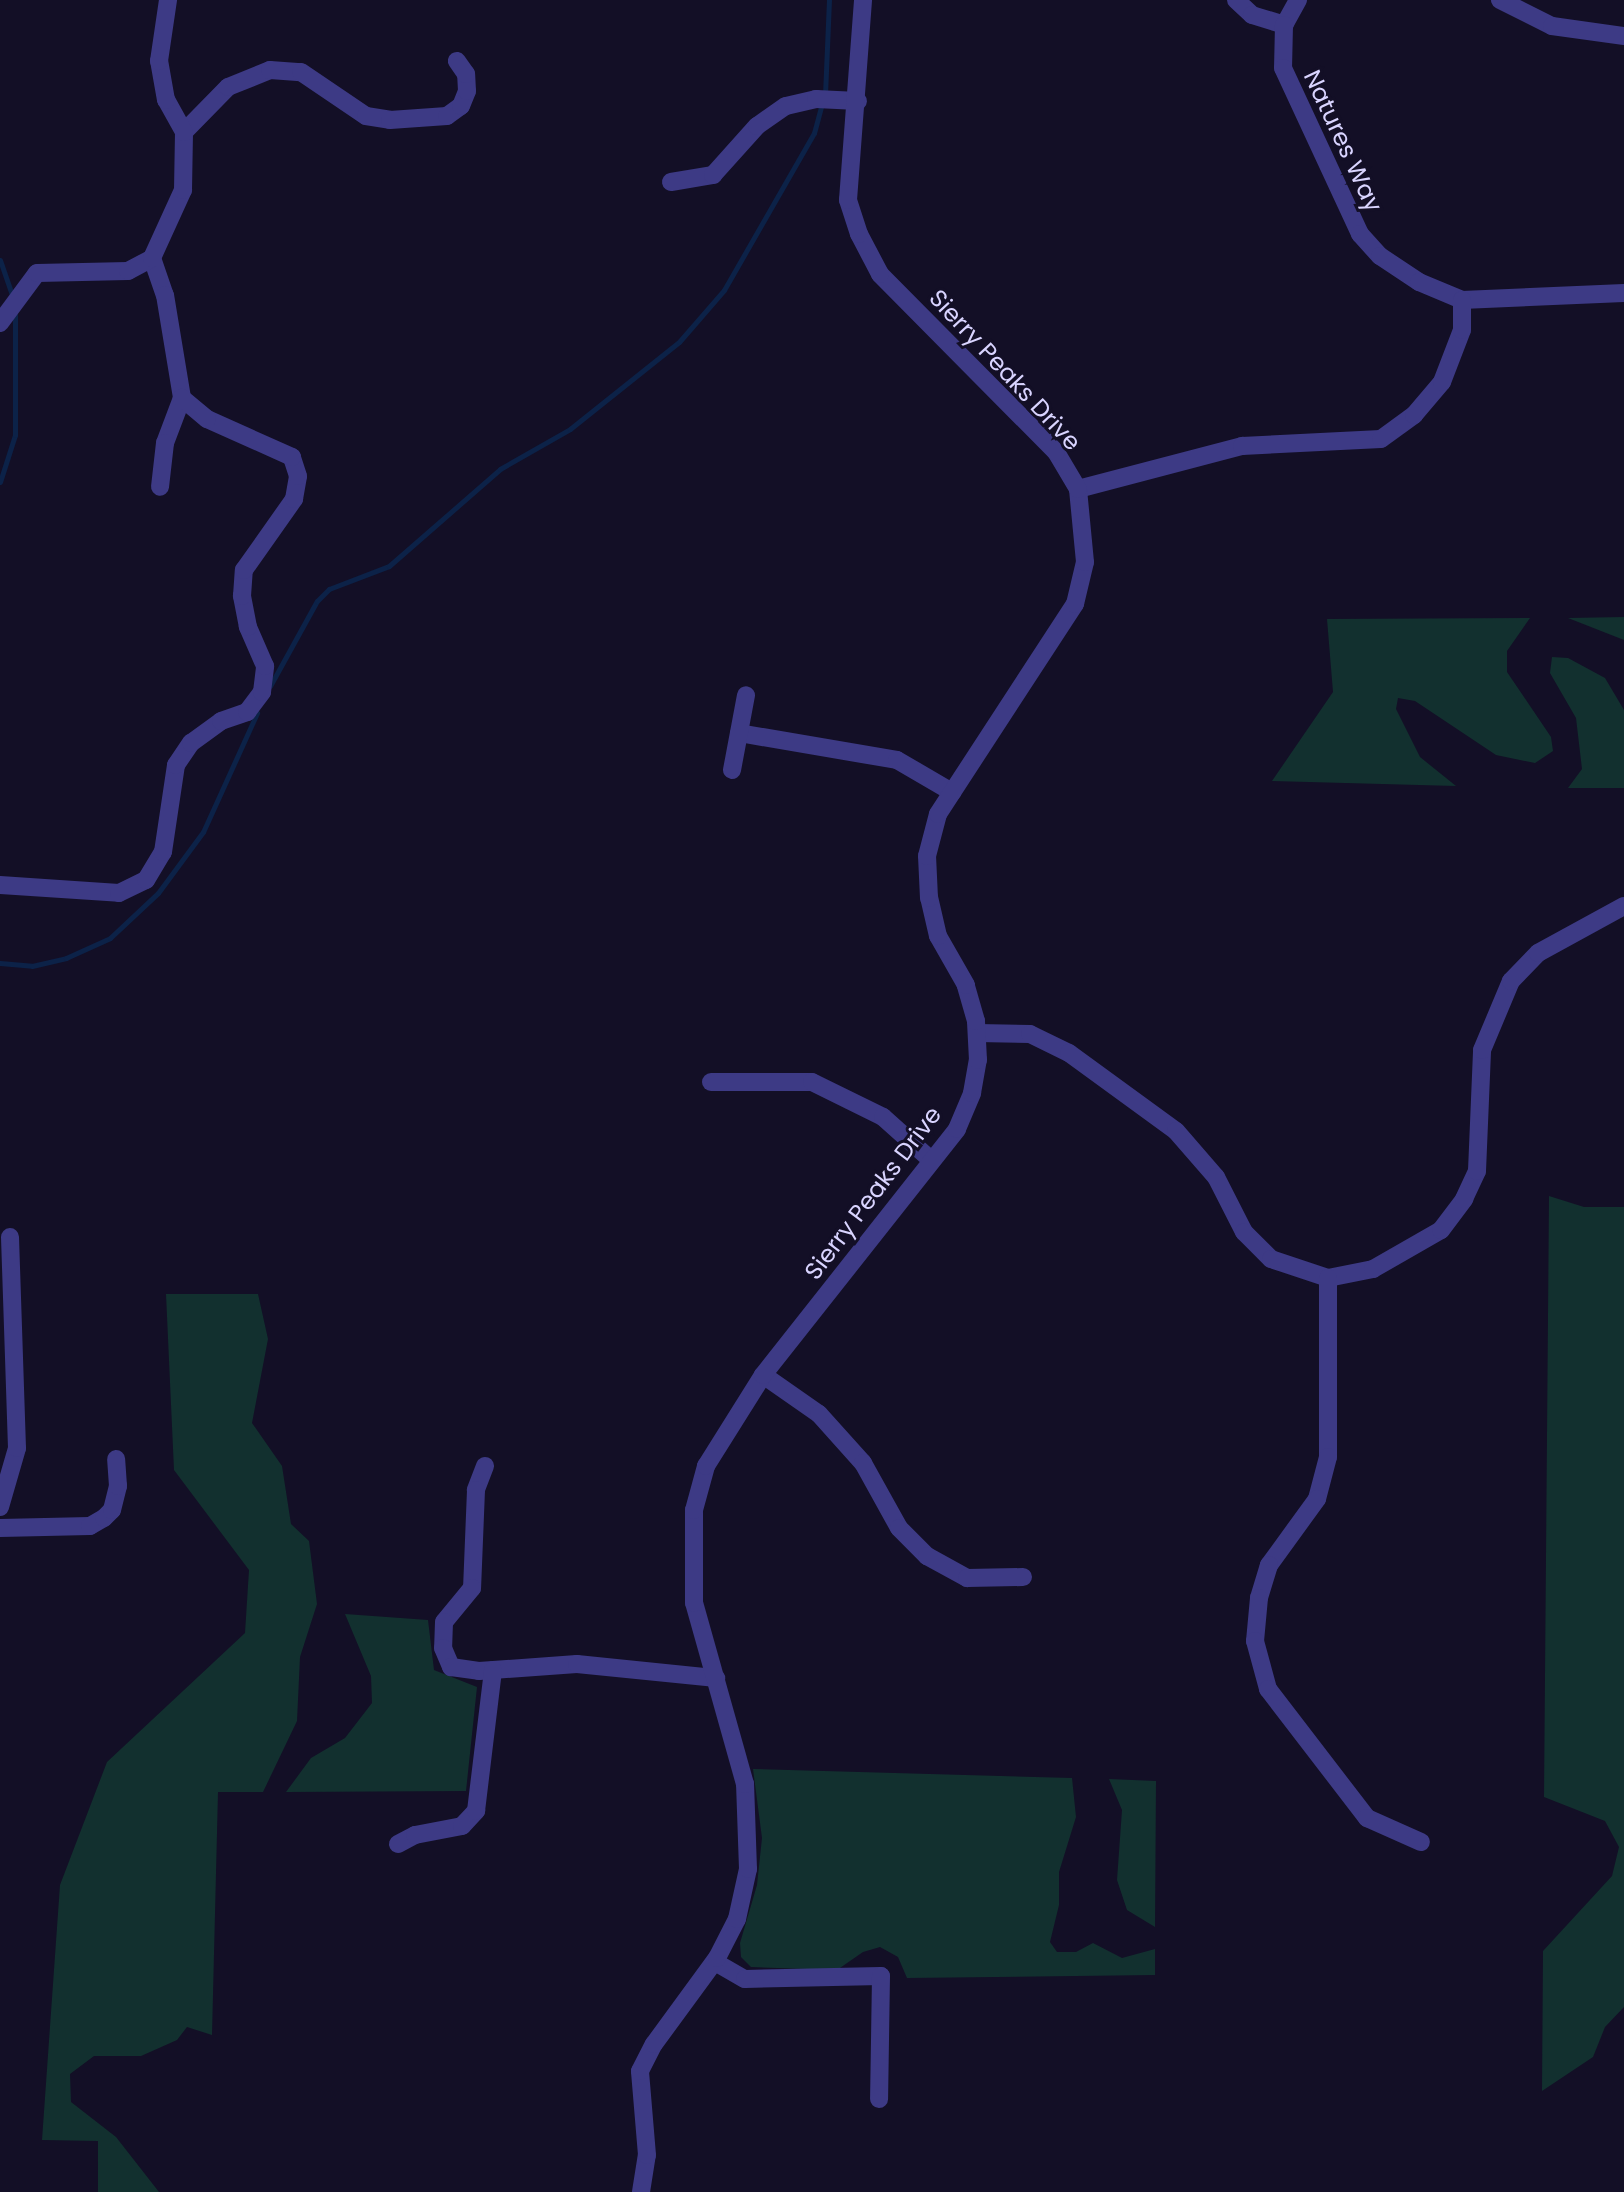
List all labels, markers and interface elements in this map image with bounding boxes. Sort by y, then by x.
street label: Natures Way [1298,66,1388,216]
street label: Sierry Peaks Drive [923,284,1087,456]
street label: Sierry Peaks Drive [799,1101,947,1285]

